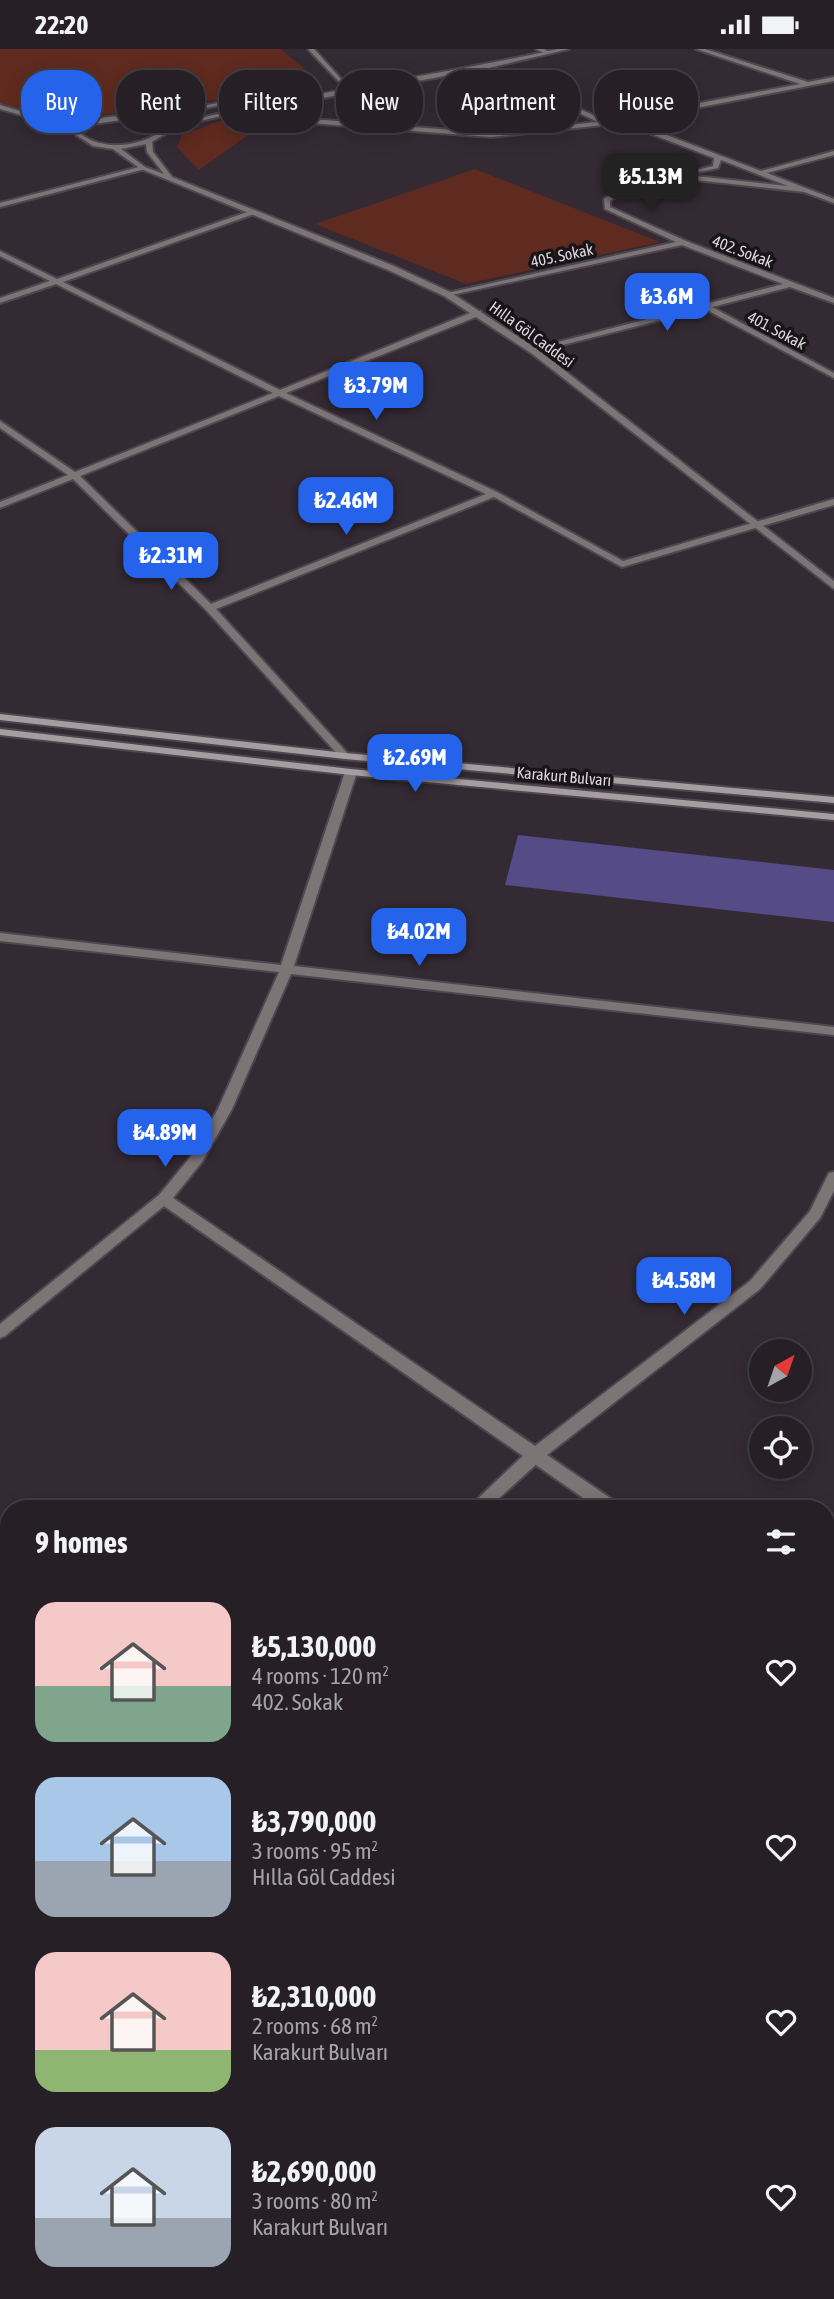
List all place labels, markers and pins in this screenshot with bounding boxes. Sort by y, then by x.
pin: ₺5.13M [594,153,708,213]
pin: ₺3.6M [618,273,716,333]
pin: ₺3.79M [319,363,433,422]
pin: ₺2.46M [289,477,403,537]
pin: ₺2.31M [114,533,228,592]
pin: ₺2.69M [358,735,472,794]
pin: ₺4.02M [362,909,476,968]
pin: ₺4.89M [108,1109,222,1169]
pin: ₺4.58M [627,1257,741,1317]

